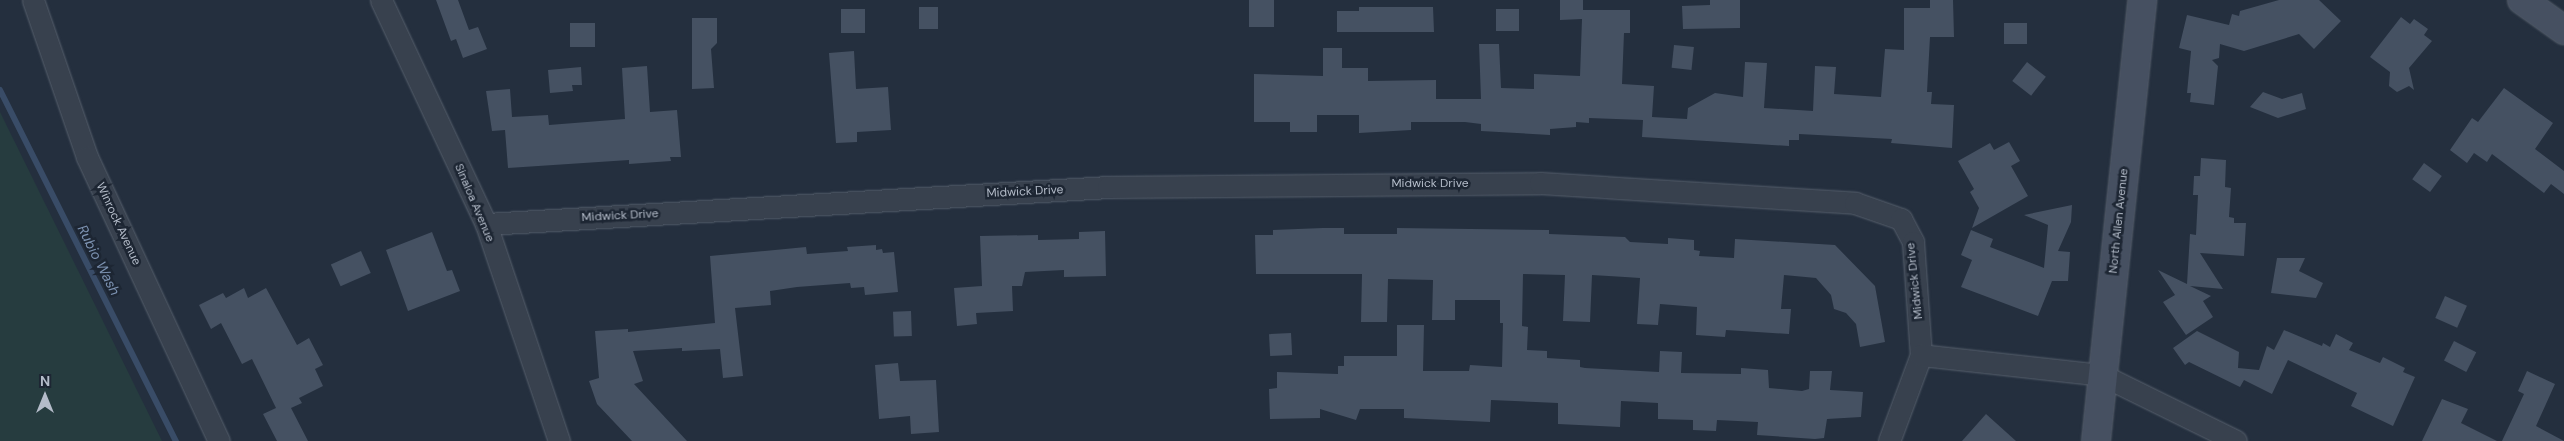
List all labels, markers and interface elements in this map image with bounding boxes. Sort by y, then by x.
street label: Sinaloa Avenue [451,162,497,244]
street label: North Allen Avenue [2106,168,2132,274]
street label: Midwick Drive [1391,177,1469,191]
street label: Winrock Avenue [93,180,143,268]
street label: Midwick Drive [986,183,1064,201]
street label: Midwick Drive [581,207,659,225]
water label: Rubio Wash [74,222,124,298]
street label: Midwick Drive [1904,242,1926,320]
north arrow [20,371,70,421]
text: N [40,372,50,390]

